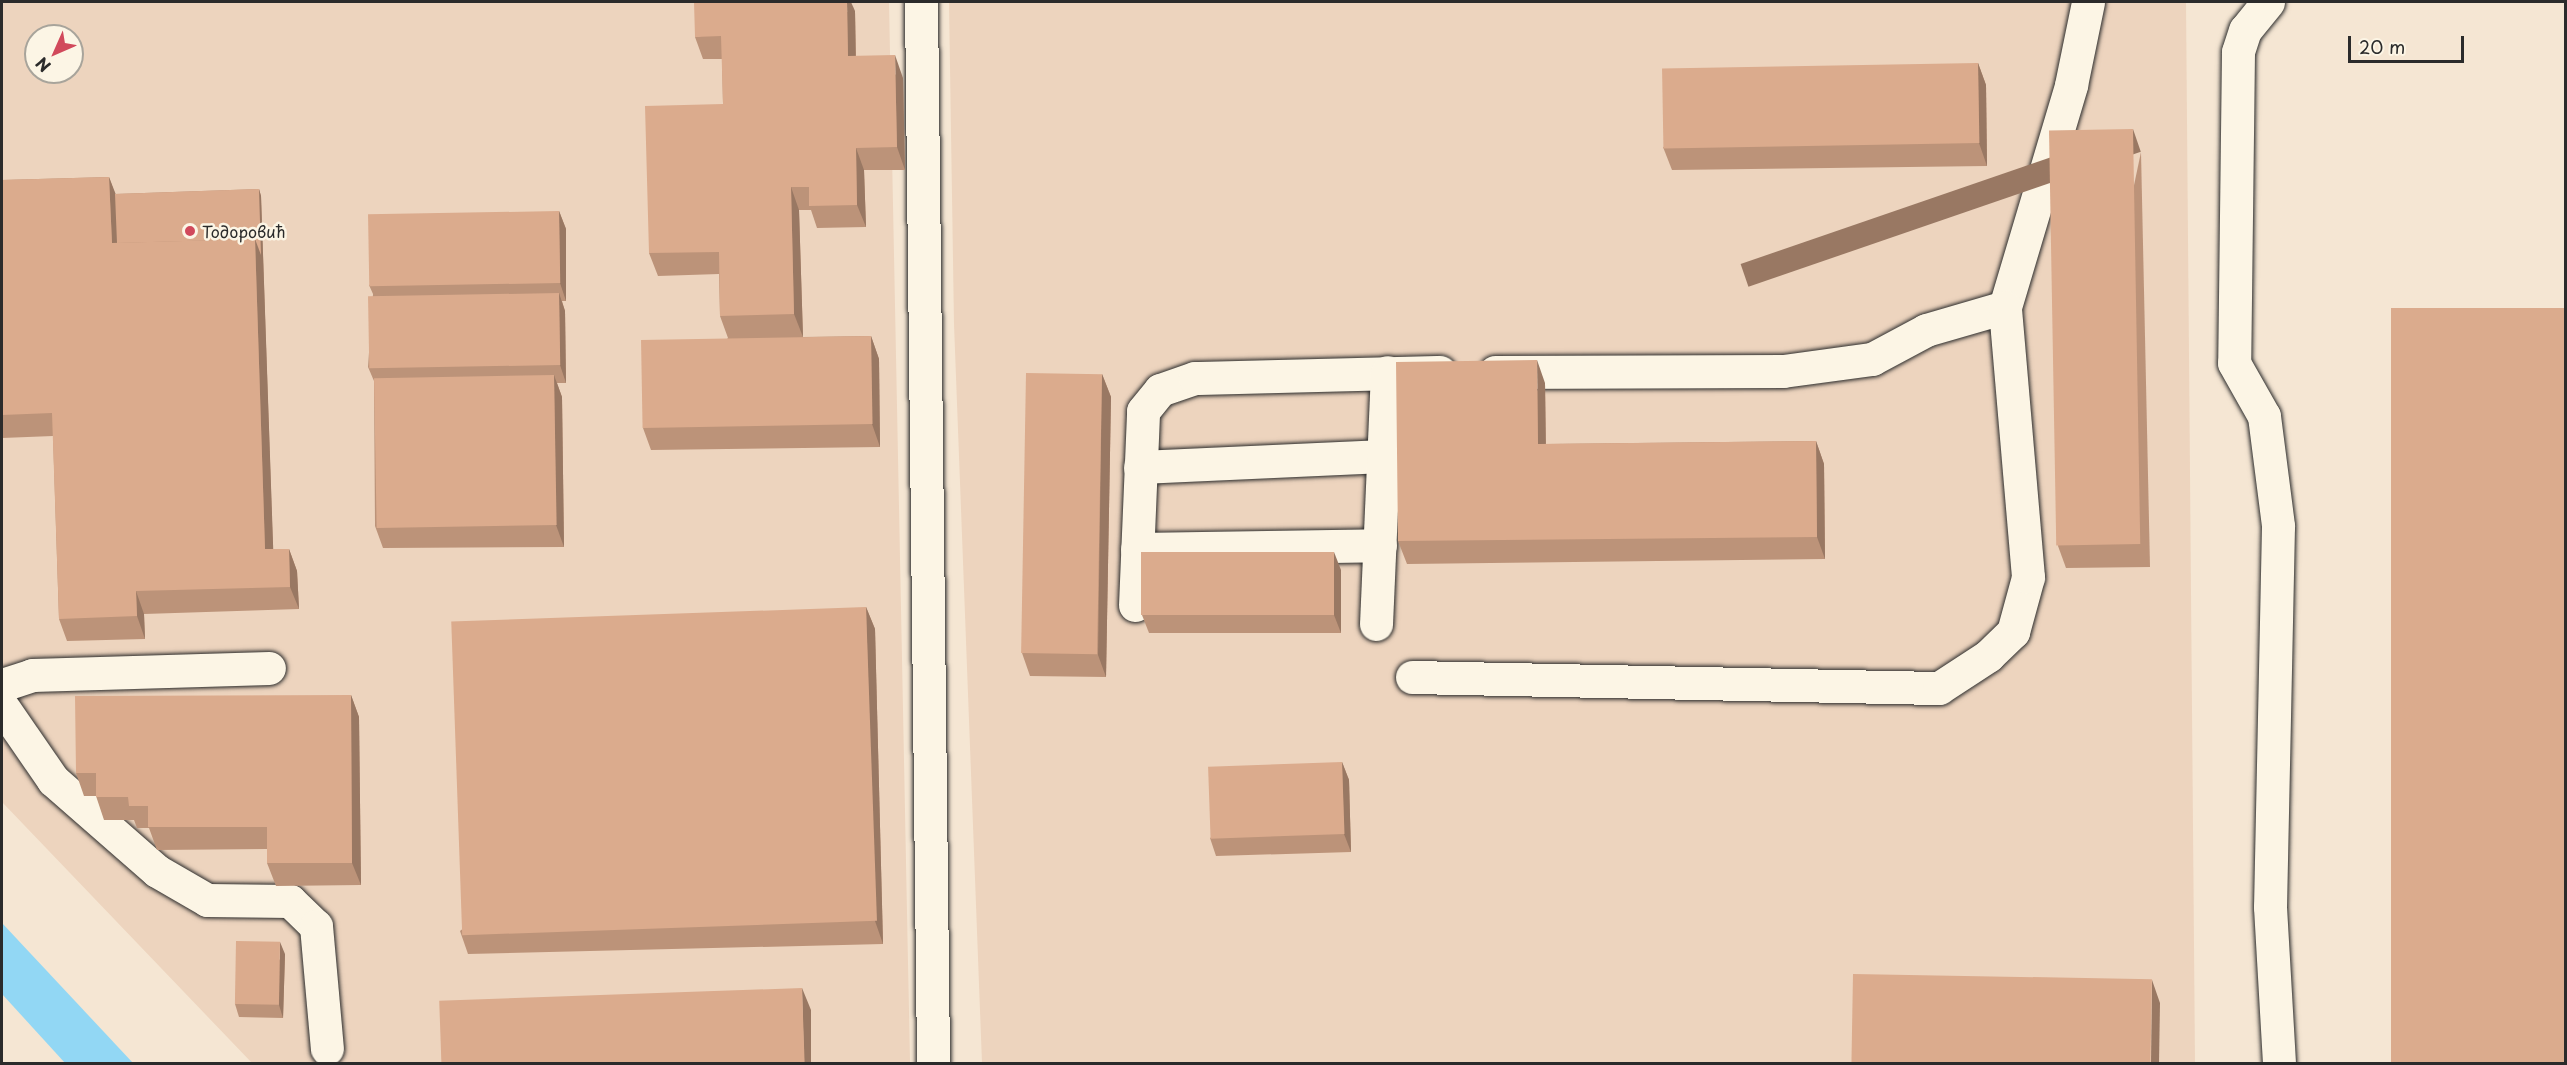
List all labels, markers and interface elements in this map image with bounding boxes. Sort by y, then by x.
north arrow [24,24,84,84]
scale bar [2351,24,2466,62]
text: 20 m [2359,33,2405,60]
text: N [30,52,56,78]
place label: Тодоровић [202,221,285,241]
marker: Тодоровић [183,224,197,238]

